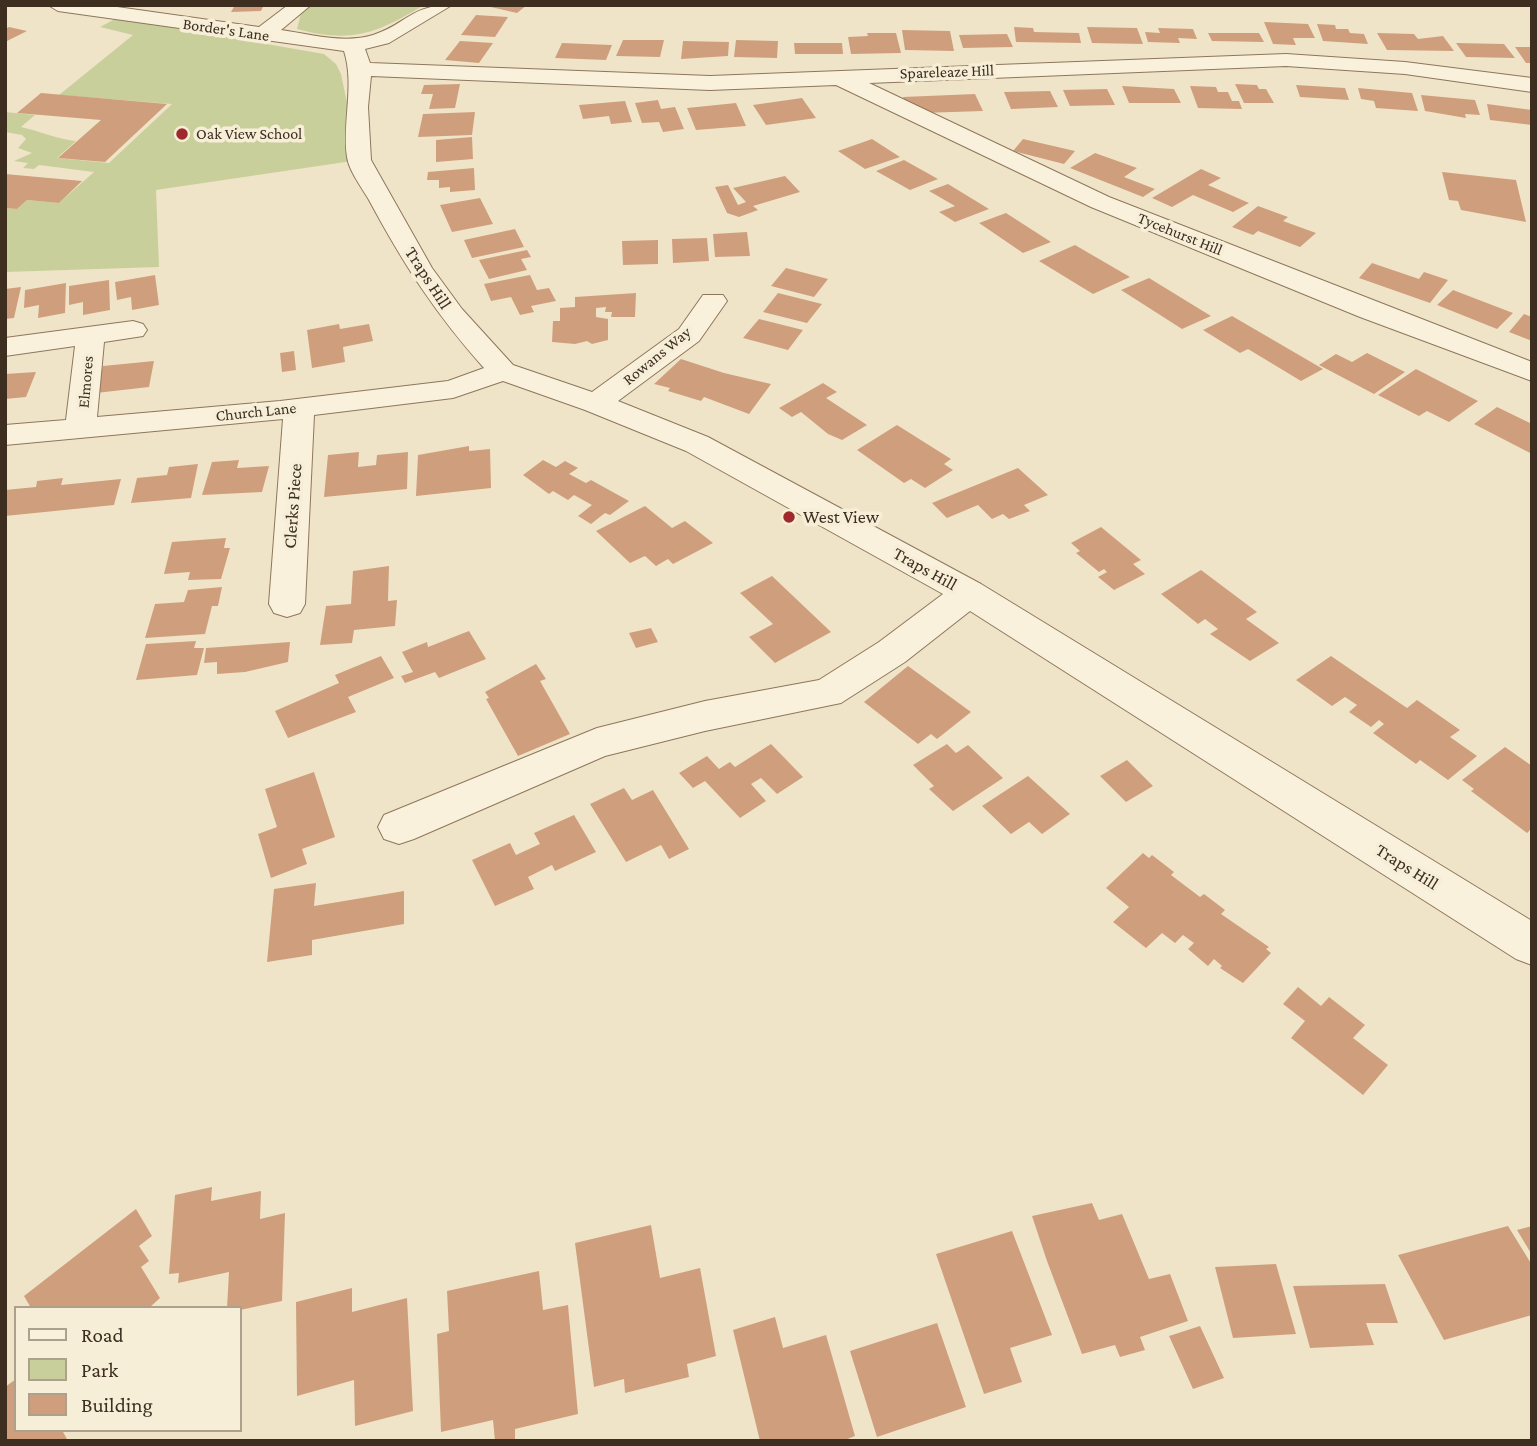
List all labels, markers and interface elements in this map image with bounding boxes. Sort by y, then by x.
street label: Border's Lane [182,14,270,46]
street label: Spareleaze Hill [900,61,994,83]
place label: Oak View School [196,124,302,144]
marker: Oak View School [174,126,190,142]
street label: Tycehurst Hill [1135,208,1225,260]
street label: Traps Hill [400,243,456,313]
street label: Rowans Way [619,323,695,389]
street label: Elmores [74,355,98,409]
street label: Church Lane [215,398,297,426]
street label: Clerks Piece [279,463,307,549]
place label: West View [803,506,879,528]
marker: West View [781,509,797,525]
street label: Traps Hill [889,543,961,595]
street label: Traps Hill [1372,839,1442,895]
legend [14,1306,242,1432]
text: Road [81,1323,124,1347]
text: Park [81,1358,118,1382]
text: Building [81,1393,153,1417]

